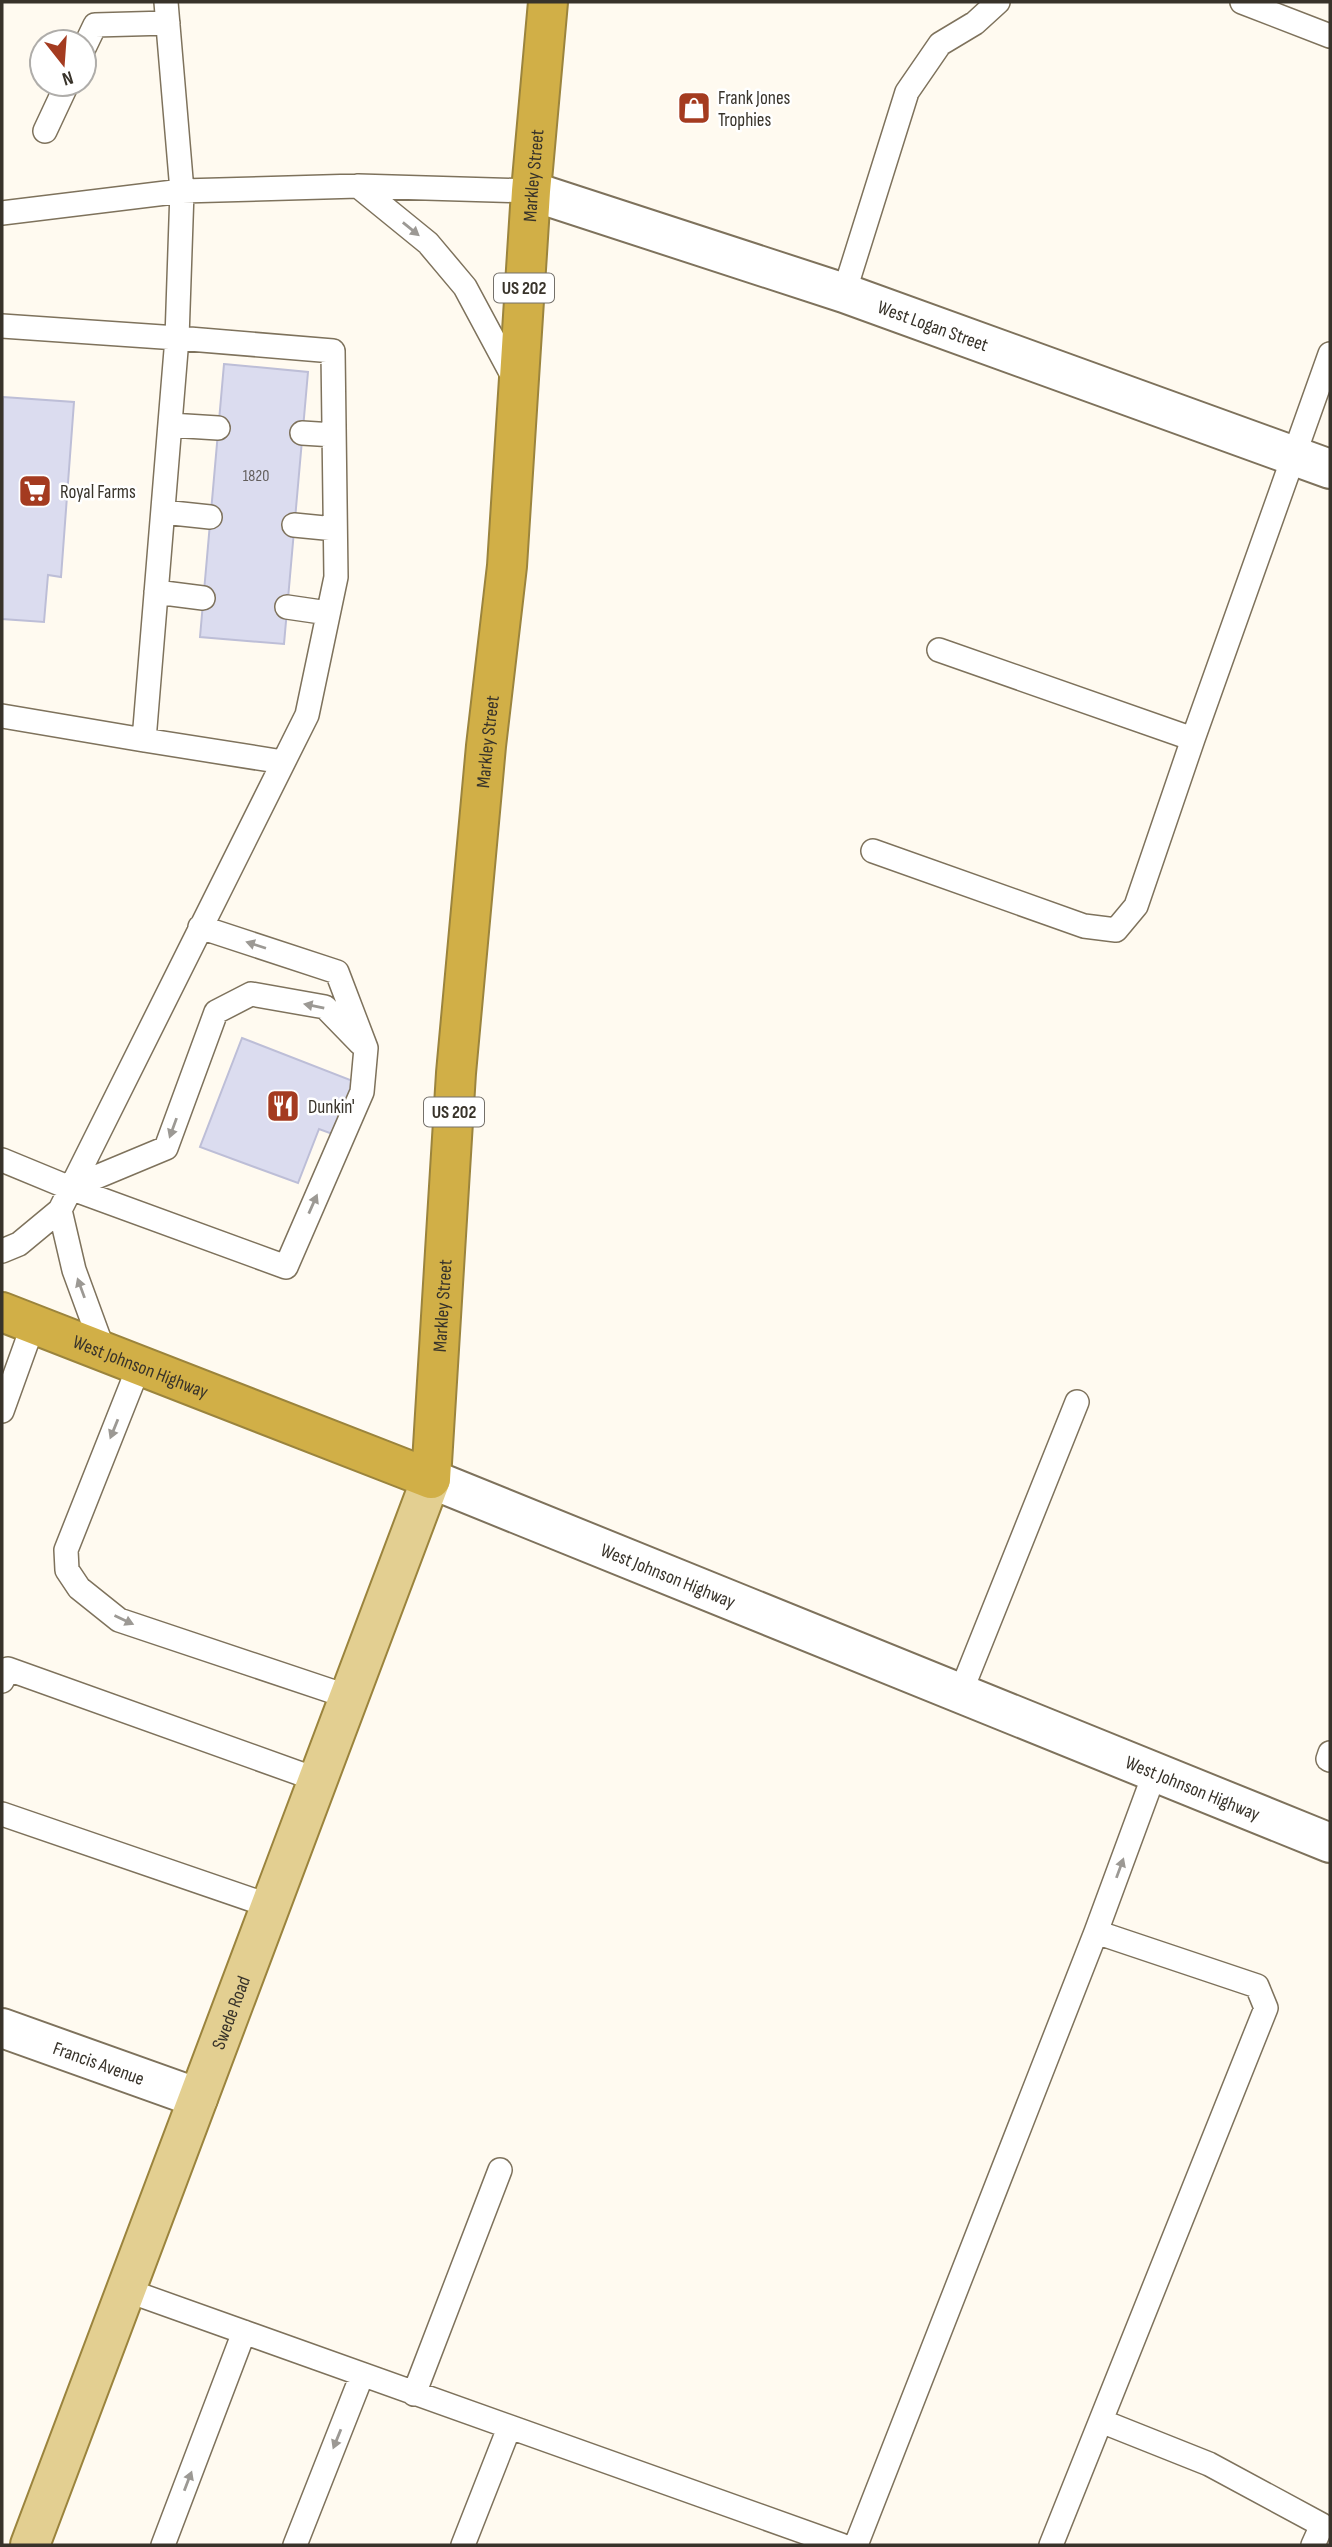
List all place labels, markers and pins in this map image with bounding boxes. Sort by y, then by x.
place label: Frank Jones Trophies [718,87,791,132]
shop icon: Frank Jones Trophies [675,89,713,127]
supermarket icon: Royal Farms [16,472,54,510]
place label: Royal Farms [60,481,136,504]
restaurant icon: Dunkin' [264,1087,302,1125]
place label: Dunkin' [308,1096,355,1119]

